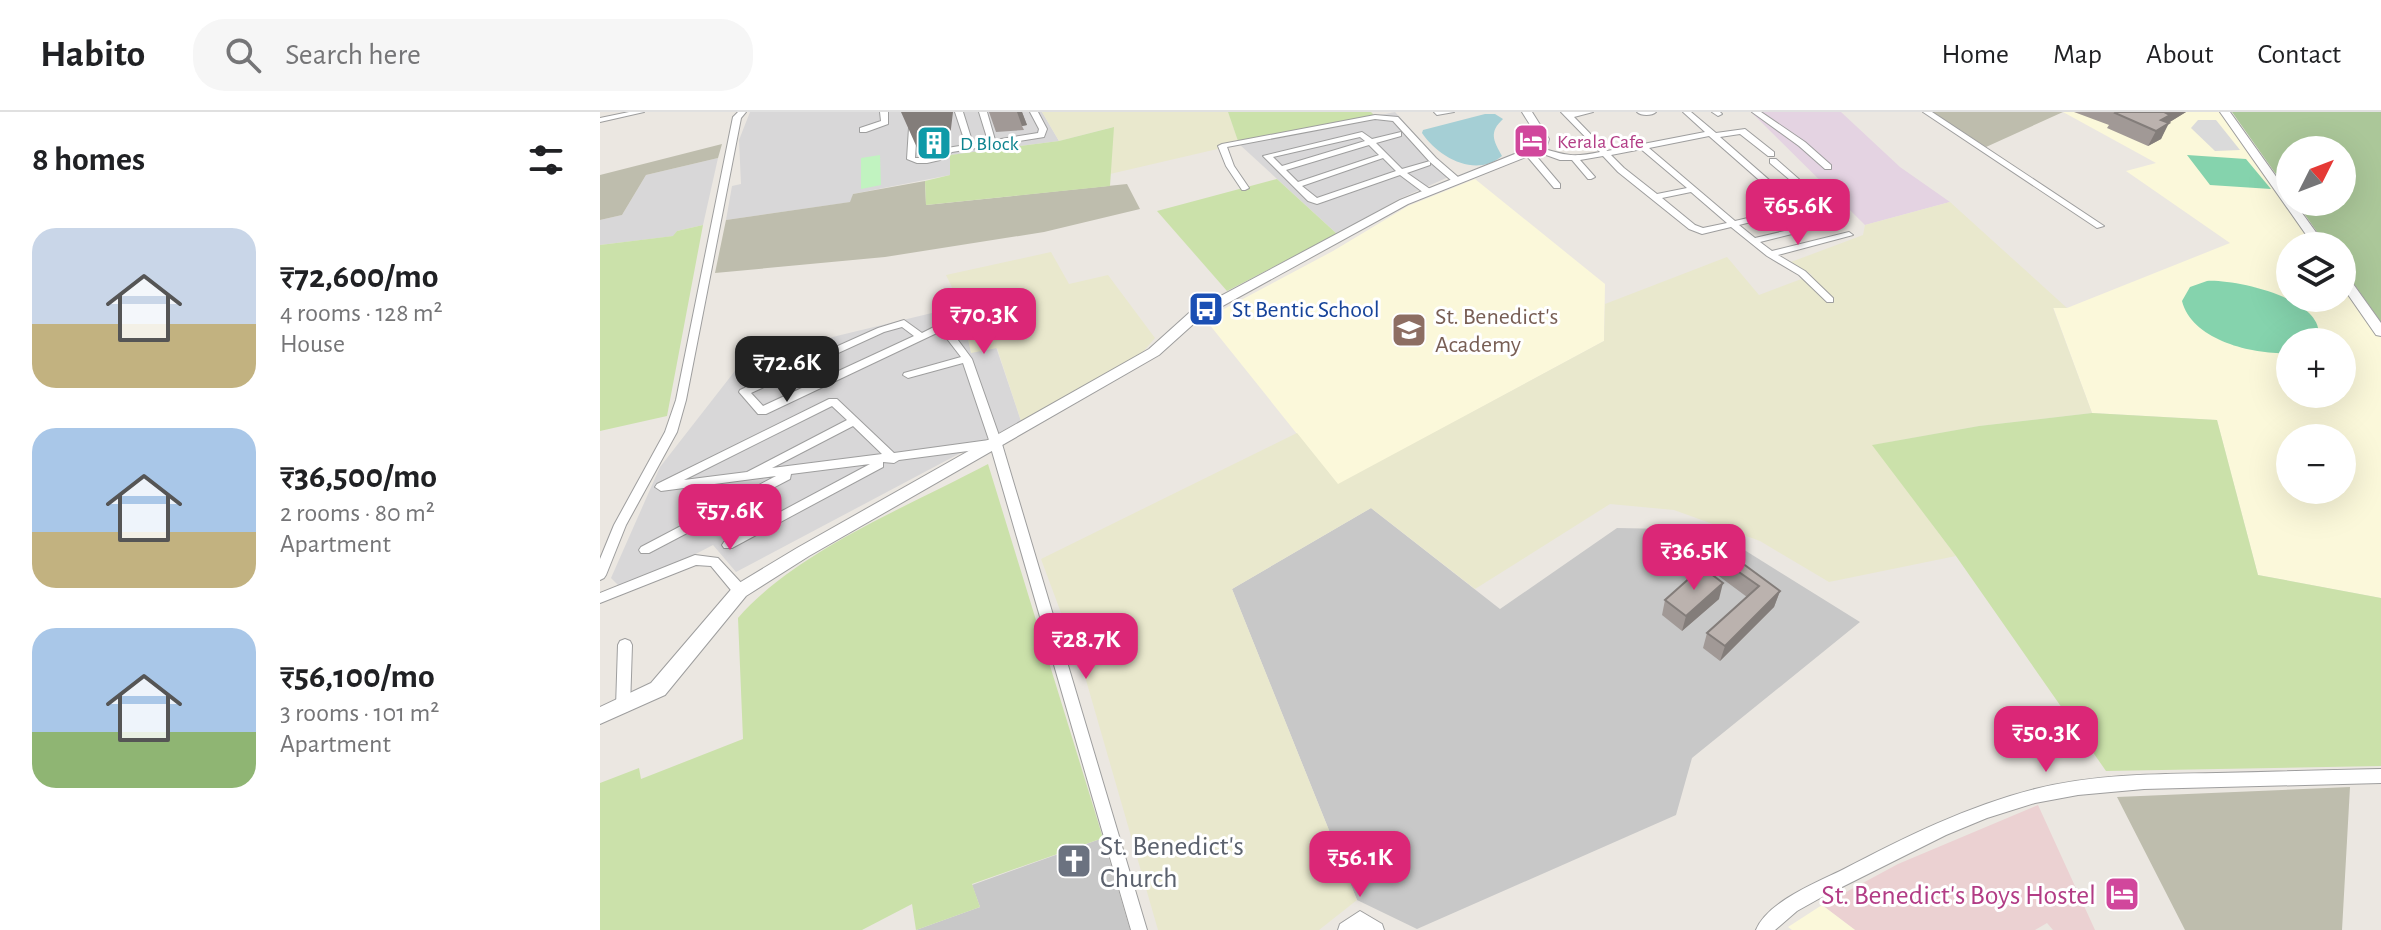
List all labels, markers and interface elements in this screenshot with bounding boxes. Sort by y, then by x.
search box [193,19,753,91]
icon: search [221,33,265,77]
text: Habito [40,36,145,74]
text: Search here [285,40,421,70]
text: Home [1942,41,2009,69]
text: Map [2053,41,2102,69]
text: About [2146,41,2214,69]
text: Contact [2258,41,2341,69]
hotel icon: Kerala Cafe [1512,122,1550,160]
building icon: D Block [915,124,953,162]
place label: Kerala Cafe [1557,132,1644,152]
place label: D Block [960,134,1019,154]
north arrow [2276,136,2356,216]
map controls [2276,136,2356,504]
icon: filters [524,138,568,182]
text: 8 homes [32,143,145,177]
pin: ₹65.6K [1733,179,1863,247]
text: ₹65.6K [1764,192,1832,218]
button: layers [2276,232,2356,312]
icon: home [96,260,192,356]
text: ₹72,600/mo [280,260,438,294]
pin: ₹70.3K [919,288,1049,356]
bus stop icon: St Bentic School [1187,290,1225,328]
place label: St Bentic School [1232,298,1380,322]
text: 4 rooms · 128 m² [280,300,443,326]
text: ₹70.3K [950,301,1018,327]
place label: St. Benedict's Academy [1435,305,1558,357]
school or university icon: St. Benedict's Academy [1390,311,1428,349]
button: + [2276,328,2356,408]
text: House [280,331,345,357]
pin: ₹72.6K [722,336,852,404]
text: ₹72.6K [753,349,821,375]
button: − [2276,424,2356,504]
icon: home [96,460,192,556]
text: ₹36,500/mo [280,460,437,494]
pin: ₹57.6K [665,484,795,552]
text: ₹57.6K [696,497,764,523]
text: 2 rooms · 80 m² [280,500,435,526]
pin: ₹36.5K [1629,524,1759,592]
text: Apartment [280,531,391,557]
text: ₹36.5K [1660,537,1728,563]
pin: ₹28.7K [1021,613,1151,681]
text: ₹28.7K [1052,626,1120,652]
icon: home [96,660,192,756]
text: ₹56,100/mo [280,660,435,694]
text: 3 rooms · 101 m² [280,700,439,726]
pin: ₹50.3K [1981,706,2111,774]
text: ₹50.3K [2012,719,2080,745]
text: Apartment [280,731,391,757]
pin: ₹56.1K [1295,831,1425,899]
place label: St. Benedict's Church [1100,833,1244,893]
church icon: St. Benedict's Church [1055,842,1093,880]
text: ₹56.1K [1327,844,1393,870]
hotel icon: St. Benedict's Boys Hostel [2103,875,2141,913]
place label: St. Benedict's Boys Hostel [1821,882,2096,910]

